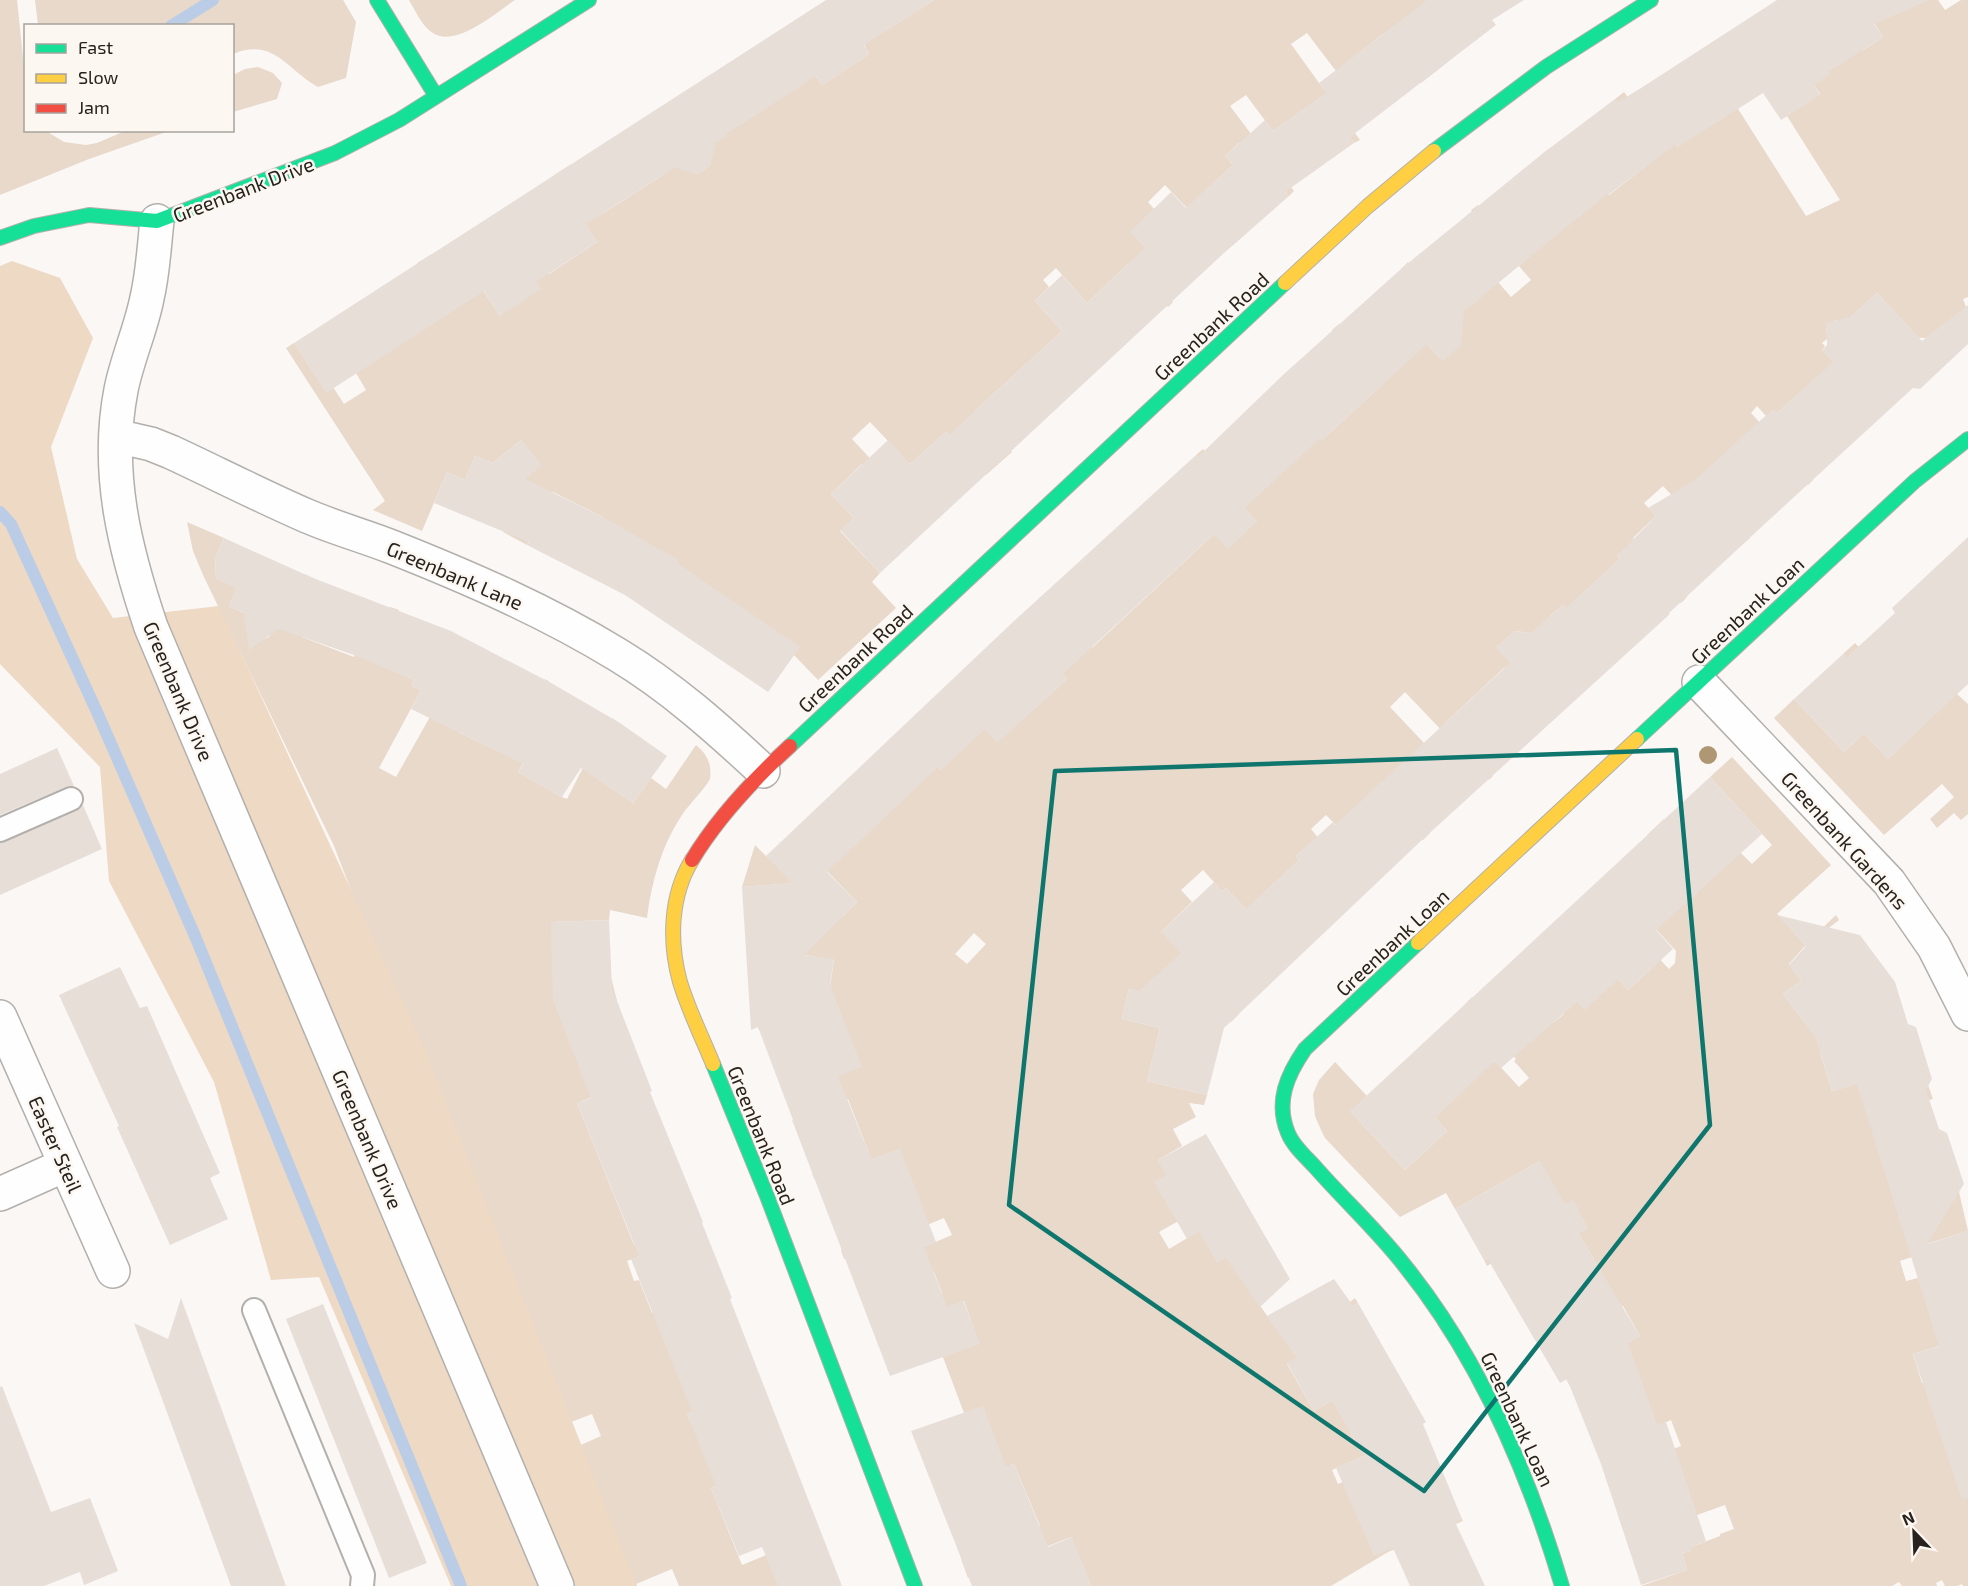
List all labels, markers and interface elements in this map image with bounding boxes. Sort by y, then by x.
legend [24,24,234,132]
text: Fast [78,36,113,58]
text: Slow [78,66,119,88]
text: Jam [78,96,110,118]
street label: Greenbank Drive [169,151,317,227]
street label: Greenbank Road [1149,267,1273,385]
street label: Greenbank Lane [383,536,527,614]
street label: Greenbank Loan [1685,551,1809,669]
street label: Greenbank Road [793,599,917,717]
street label: Greenbank Drive [139,618,219,764]
street label: Greenbank Gardens [1777,766,1913,914]
street label: Greenbank Loan [1330,883,1454,1001]
street label: Greenbank Road [723,1062,801,1208]
street label: Greenbank Drive [328,1066,408,1212]
street label: Easter Steil [24,1092,88,1196]
street label: Greenbank Loan [1476,1348,1560,1490]
north arrow [1884,1502,1944,1562]
text: N [1899,1507,1917,1529]

